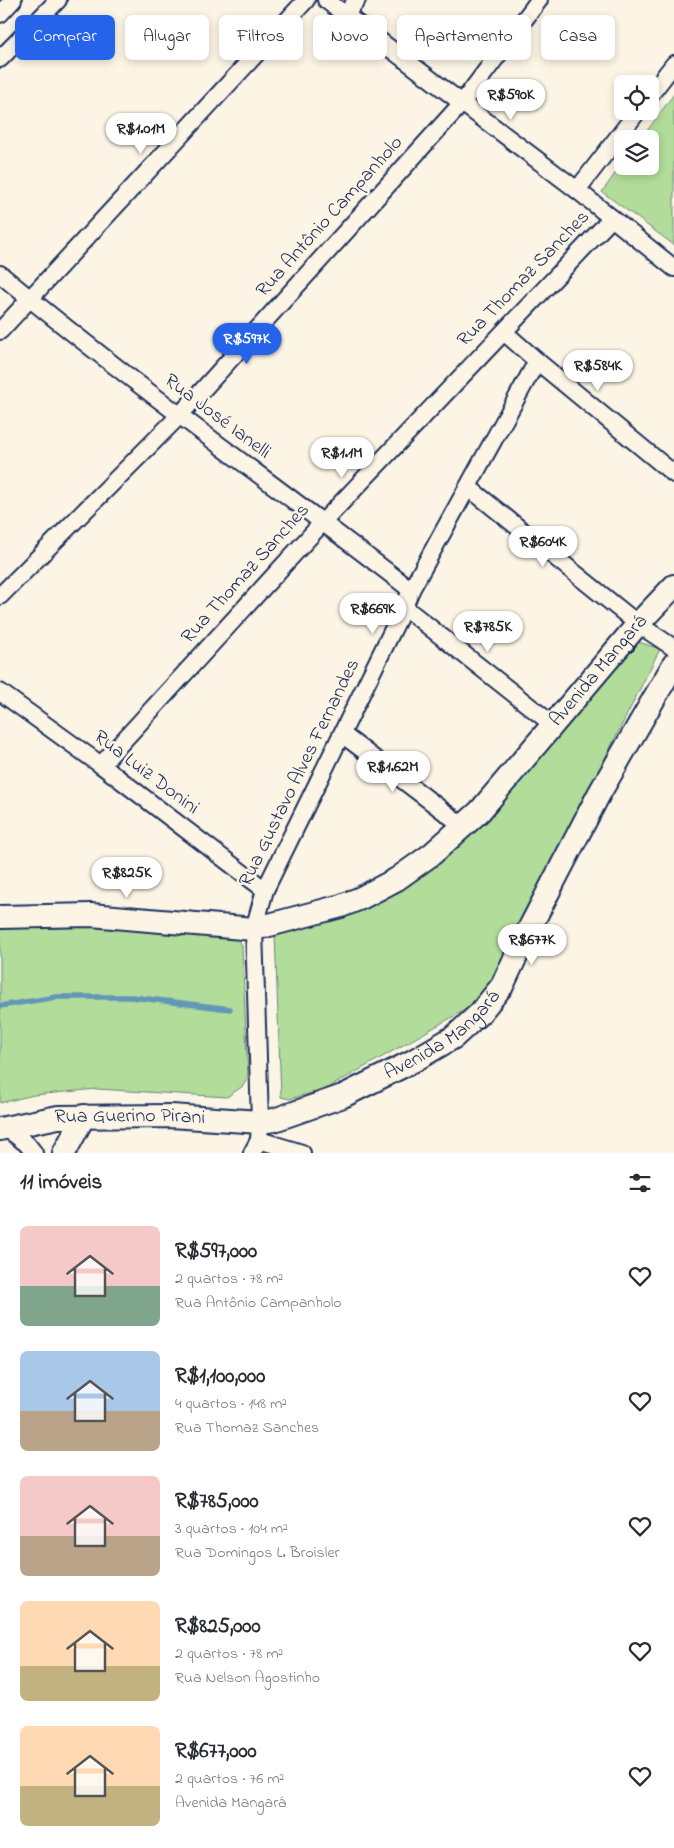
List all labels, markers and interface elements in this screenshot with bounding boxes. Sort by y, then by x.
chip: Comprar [15,15,115,60]
chip: Alugar [125,15,209,60]
chip: Filtros [219,15,303,60]
chip: Novo [313,15,387,60]
chip: Apartamento [397,15,531,60]
chip: Casa [541,15,615,60]
map controls [614,75,659,175]
button: locate [614,75,659,120]
pin: R$590K [470,78,552,121]
text: R$590K [487,83,535,107]
pin: R$1.01M [95,112,187,155]
text: R$1.01M [117,117,165,141]
street label: Rua Antônio Campanholo [250,130,410,304]
button: layers [614,130,659,175]
street label: Rua Thomaz Sanches [451,204,597,354]
pin: R$597K [206,322,288,365]
text: R$597K [224,327,270,351]
pin: R$584K [557,350,639,392]
text: R$584K [574,354,622,378]
street label: Rua José Ianelli [157,367,277,467]
pin: R$1.1M [301,436,383,479]
text: R$1.1M [321,441,363,465]
street label: Rua Thomaz Sanches [175,497,317,651]
pin: R$604K [502,526,584,568]
text: R$604K [520,530,566,554]
pin: R$669K [332,592,414,635]
text: R$669K [350,597,396,621]
street label: Avenida Mangará [543,608,654,733]
pin: R$785K [447,610,529,653]
text: R$785K [464,615,512,639]
street label: Rua Gustavo Alves Fernandes [232,654,368,892]
street label: Rua Luiz Donini [87,724,205,822]
pin: R$1.62M [347,750,439,793]
text: R$1.62M [367,755,419,779]
pin: R$825K [86,856,168,899]
text: R$825K [102,861,152,885]
pin: R$677K [491,924,573,966]
text: R$677K [509,928,555,952]
street label: Avenida Mangará [379,984,508,1088]
street label: Rua Guerino Pirani [54,1101,206,1133]
text: 11 imóveis [20,1168,102,1198]
icon: filters [626,1169,654,1197]
text: R$597,000 [175,1237,257,1267]
icon: home [60,1246,120,1306]
icon: heart [626,1262,654,1290]
text: 2 quartos · 78 m² [175,1267,283,1291]
text: Rua Antônio Campanholo [175,1291,342,1315]
text: R$1,100,000 [175,1362,265,1392]
icon: home [60,1371,120,1431]
icon: heart [626,1387,654,1415]
text: 4 quartos · 148 m² [175,1392,287,1416]
text: Rua Thomaz Sanches [175,1416,319,1440]
text: R$785,000 [175,1487,259,1517]
icon: home [60,1496,120,1556]
icon: heart [626,1512,654,1540]
text: 3 quartos · 104 m² [175,1517,288,1541]
text: Rua Domingos L. Broisler [175,1541,340,1565]
text: R$825,000 [175,1612,260,1642]
icon: home [60,1621,120,1681]
icon: heart [626,1637,654,1665]
text: 2 quartos · 78 m² [175,1642,283,1666]
text: Rua Nelson Agostinho [175,1666,320,1690]
text: R$677,000 [175,1737,257,1767]
icon: home [60,1746,120,1806]
icon: heart [626,1762,654,1790]
text: 2 quartos · 76 m² [175,1767,284,1791]
text: Avenida Mangará [175,1791,286,1815]

